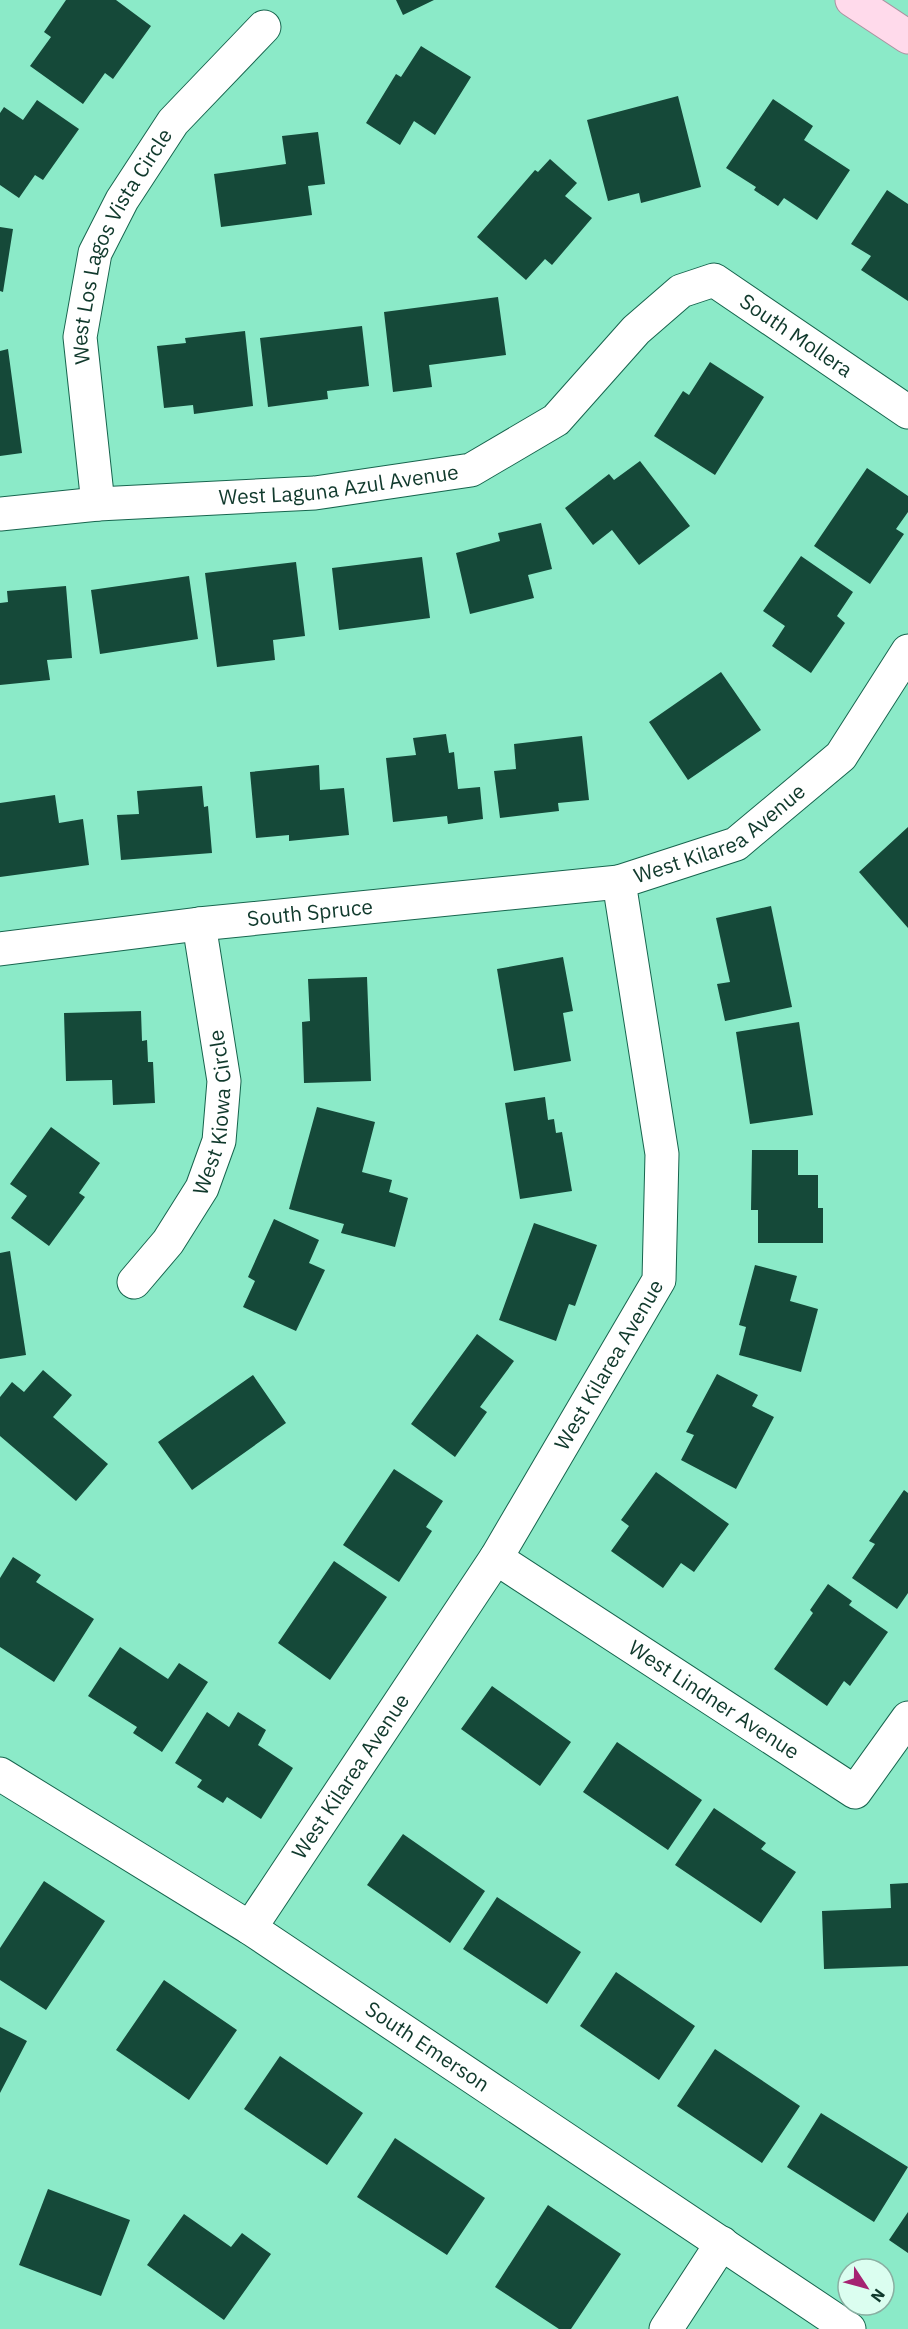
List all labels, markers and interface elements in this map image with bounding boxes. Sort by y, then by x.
street label: West Los Lagos Vista Circle [65,123,178,366]
street label: South Mollera [735,287,858,383]
street label: West Laguna Azul Avenue [218,457,460,511]
street label: West Kilarea Avenue [630,777,811,889]
street label: South Spruce [246,892,374,932]
street label: West Kiowa Circle [186,1028,237,1199]
street label: West Kilarea Avenue [547,1274,669,1455]
street label: West Lindner Avenue [624,1633,805,1765]
street label: West Kilarea Avenue [285,1688,415,1864]
street label: South Emerson [360,1994,495,2098]
north arrow [836,2257,896,2317]
text: N [867,2285,890,2306]

